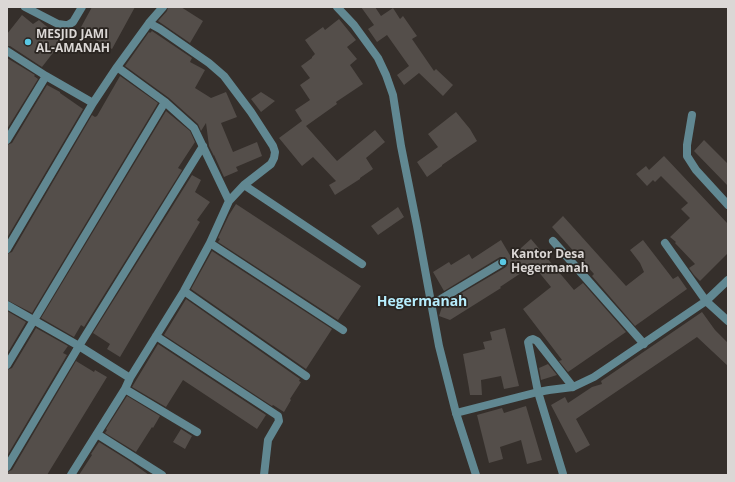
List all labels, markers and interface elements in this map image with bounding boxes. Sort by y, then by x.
place label: MESJID JAMI AL-AMANAH [36,28,110,56]
marker: MESJID JAMI AL-AMANAH [23,37,33,47]
place label: Kantor Desa Hegermanah [511,248,589,276]
marker: Kantor Desa Hegermanah [498,257,508,267]
district label: Hegermanah [377,294,467,310]

